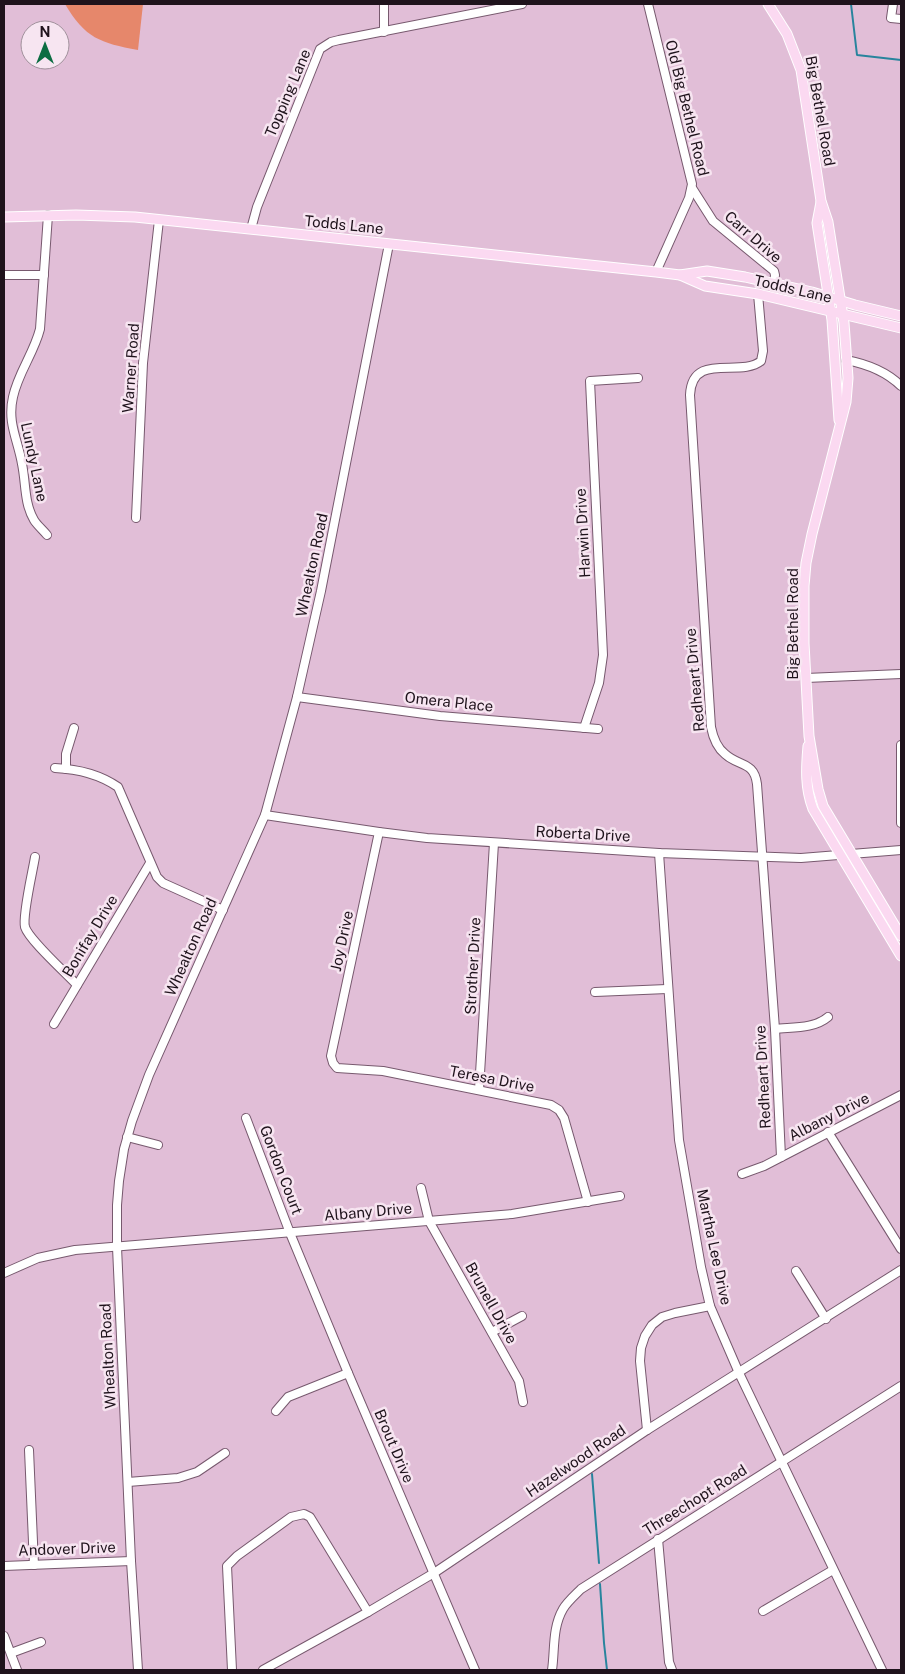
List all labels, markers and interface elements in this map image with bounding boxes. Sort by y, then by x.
north arrow [20,20,70,70]
text: N [40,24,50,40]
street label: Old Big Bethel Road [662,38,713,178]
street label: Topping Lane [261,46,314,139]
street label: Big Bethel Road [802,54,839,167]
street label: Carr Drive [721,207,785,266]
street label: Todds Lane [304,212,384,237]
street label: Todds Lane [753,271,834,306]
street label: Warner Road [119,322,142,413]
street label: Lundy Lane [18,421,51,503]
street label: Harwin Drive [572,488,593,578]
street label: Whealton Road [292,512,331,618]
street label: Big Bethel Road [784,568,801,680]
street label: Redheart Drive [682,628,707,732]
street label: Omera Place [404,688,494,715]
street label: Roberta Drive [535,823,631,844]
street label: Bonifay Drive [58,892,121,980]
street label: Whealton Road [161,895,220,998]
street label: Joy Drive [327,909,356,973]
street label: Strother Drive [461,917,484,1015]
street label: Redheart Drive [751,1025,774,1129]
street label: Teresa Drive [448,1062,536,1095]
street label: Albany Drive [786,1089,872,1144]
street label: Gordon Court [257,1123,306,1217]
street label: Martha Lee Drive [694,1187,735,1307]
street label: Albany Drive [323,1199,413,1224]
street label: Brunell Drive [462,1259,521,1346]
street label: Whealton Road [96,1303,119,1409]
street label: Brout Drive [371,1406,418,1485]
street label: Hazelwood Road [523,1421,629,1500]
street label: Threechopt Road [640,1461,750,1538]
street label: Andover Drive [18,1538,116,1559]

